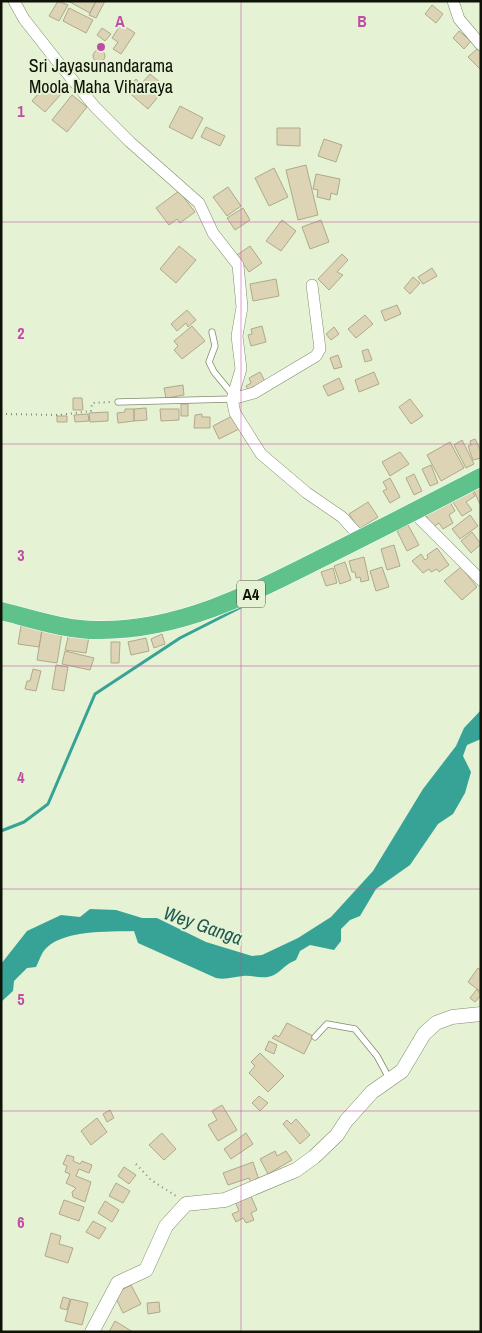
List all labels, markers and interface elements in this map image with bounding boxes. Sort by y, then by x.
text: A [115,10,125,32]
text: B [357,10,367,32]
marker: Sri Jayasunandarama Moola Maha Viharaya [95,41,107,53]
place label: Sri Jayasunandarama Moola Maha Viharaya [29,53,173,99]
text: 1 [17,100,25,122]
text: 2 [17,322,25,344]
text: 3 [17,544,25,566]
road number: A4 [237,580,265,608]
text: 4 [17,766,25,788]
water label: Wey Ganga [160,899,246,951]
text: 5 [17,988,25,1010]
text: 6 [17,1211,25,1233]

